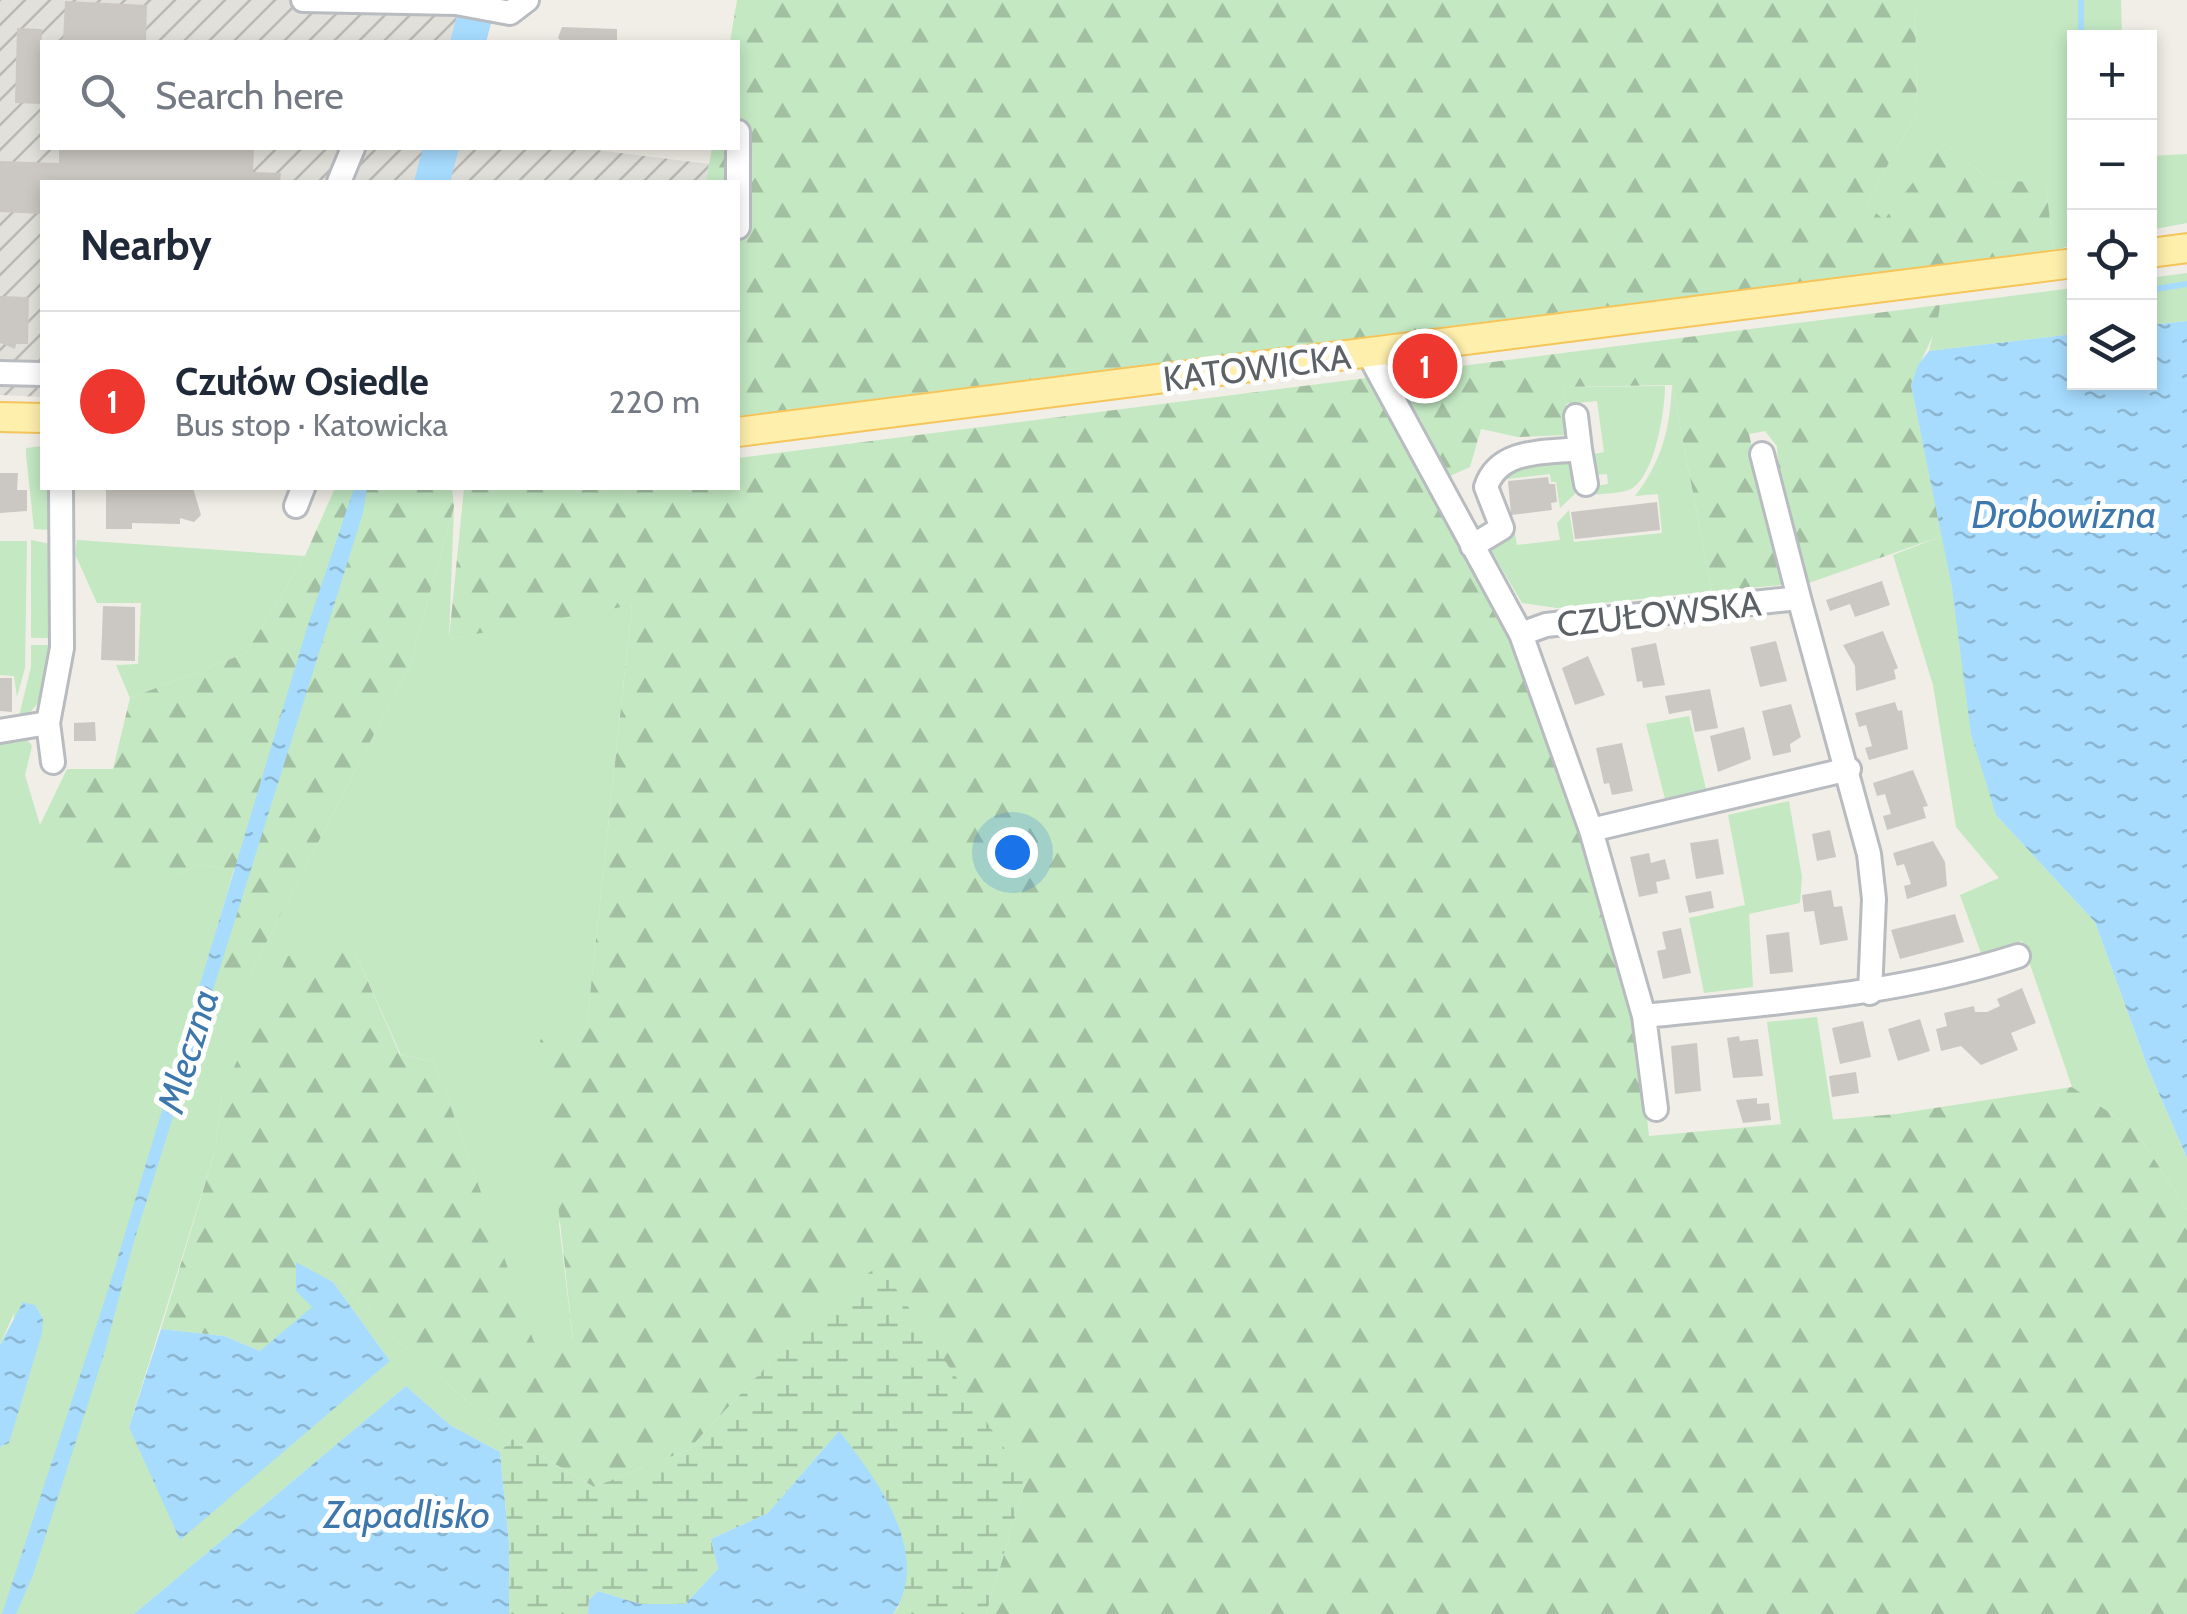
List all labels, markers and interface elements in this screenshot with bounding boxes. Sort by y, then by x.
map controls [2067,30,2157,390]
button: + [2067,30,2157,120]
search box [40,40,740,150]
icon: search [75,68,130,123]
text: Search here [155,72,344,119]
button: − [2067,120,2157,210]
button: locate [2067,210,2157,300]
text: Nearby [80,219,212,271]
button: layers [2067,300,2157,390]
pin: 1 [1392,328,1458,404]
street label: KATOWICKA [1161,335,1354,400]
text: Czułów Osiedle [175,358,429,405]
text: 1 [107,382,118,421]
text: 220 m [609,382,700,421]
text: Bus stop · Katowicka [175,405,448,444]
water label: Drobowizna [1972,491,2157,538]
street label: CZUŁOWSKA [1555,581,1764,646]
your location [987,827,1038,878]
water label: Mleczna [146,983,229,1119]
water label: Zapadlisko [322,1491,490,1538]

